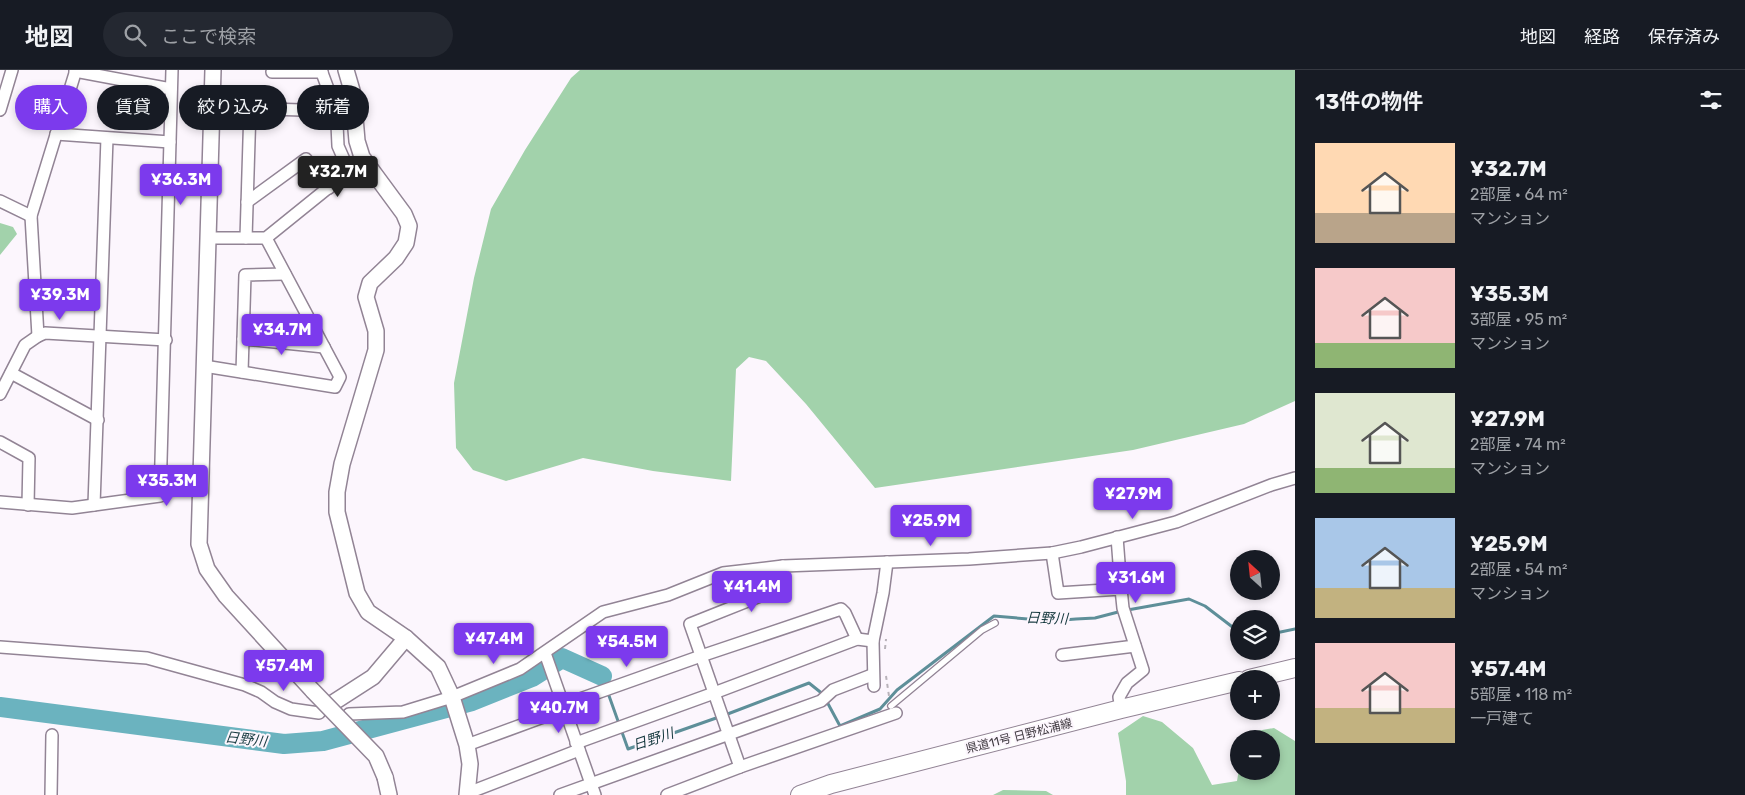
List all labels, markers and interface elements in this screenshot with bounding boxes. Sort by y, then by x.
search box [103,12,453,57]
icon: search [121,21,149,49]
text: 地図 [25,23,73,51]
text: ここで検索 [161,25,256,48]
text: 地図 [1520,26,1556,48]
text: 経路 [1584,26,1620,48]
text: 保存済み [1648,26,1720,48]
chip: 購入 [15,85,87,130]
chip: 賃貸 [97,85,169,130]
chip: 絞り込み [179,85,287,130]
chip: 新着 [297,85,369,130]
icon: filters [1697,86,1725,114]
text: 13件の物件 [1315,89,1423,114]
pin: ¥32.7M [297,156,379,198]
text: ¥32.7M [1470,156,1547,181]
text: ¥32.7M [309,162,367,181]
icon: home [1355,163,1415,223]
pin: ¥36.3M [140,164,222,206]
text: ¥36.3M [151,170,211,189]
text: 2部屋 · 64 m² [1470,185,1568,204]
text: マンション [1470,209,1550,228]
pin: ¥39.3M [19,278,101,321]
text: ¥35.3M [1470,281,1549,306]
text: ¥39.3M [30,285,90,304]
icon: home [1355,288,1415,348]
text: 3部屋 · 95 m² [1470,310,1567,329]
pin: ¥34.7M [241,314,323,356]
text: ¥34.7M [253,320,311,339]
text: マンション [1470,334,1550,353]
text: ¥27.9M [1470,406,1545,431]
icon: home [1355,413,1415,473]
text: 2部屋 · 74 m² [1470,435,1566,454]
text: マンション [1470,459,1550,478]
pin: ¥35.3M [126,464,208,507]
text: ¥35.3M [137,471,197,490]
pin: ¥27.9M [1092,478,1174,520]
text: ¥27.9M [1104,484,1162,503]
pin: ¥25.9M [890,504,972,547]
text: ¥25.9M [901,511,961,530]
text: ¥25.9M [1470,531,1548,556]
icon: home [1355,538,1415,598]
north arrow [1230,550,1280,600]
map controls [1230,550,1280,780]
text: 2部屋 · 54 m² [1470,560,1568,579]
pin: ¥31.6M [1095,562,1177,604]
text: ¥31.6M [1107,568,1165,587]
pin: ¥41.4M [711,570,793,613]
text: ¥41.4M [723,577,781,596]
text: マンション [1470,584,1550,603]
water label: 日野川 [1026,609,1070,628]
button: layers [1230,610,1280,660]
pin: ¥47.4M [453,622,535,665]
pin: ¥54.5M [586,626,668,668]
text: ¥47.4M [465,629,523,648]
text: ¥54.5M [597,632,657,651]
pin: ¥57.4M [243,650,325,692]
text: ¥57.4M [255,656,313,675]
text: ¥57.4M [1470,656,1546,681]
icon: home [1355,663,1415,723]
button: + [1230,670,1280,720]
text: 5部屋 · 118 m² [1470,685,1572,704]
pin: ¥40.7M [518,692,600,734]
text: ¥40.7M [529,698,589,717]
text: 一戸建て [1470,709,1534,728]
street label: 県道11号 日野松浦線 [964,716,1074,756]
water label: 日野川 [631,724,678,754]
water label: 日野川 [224,729,270,751]
button: − [1230,730,1280,780]

